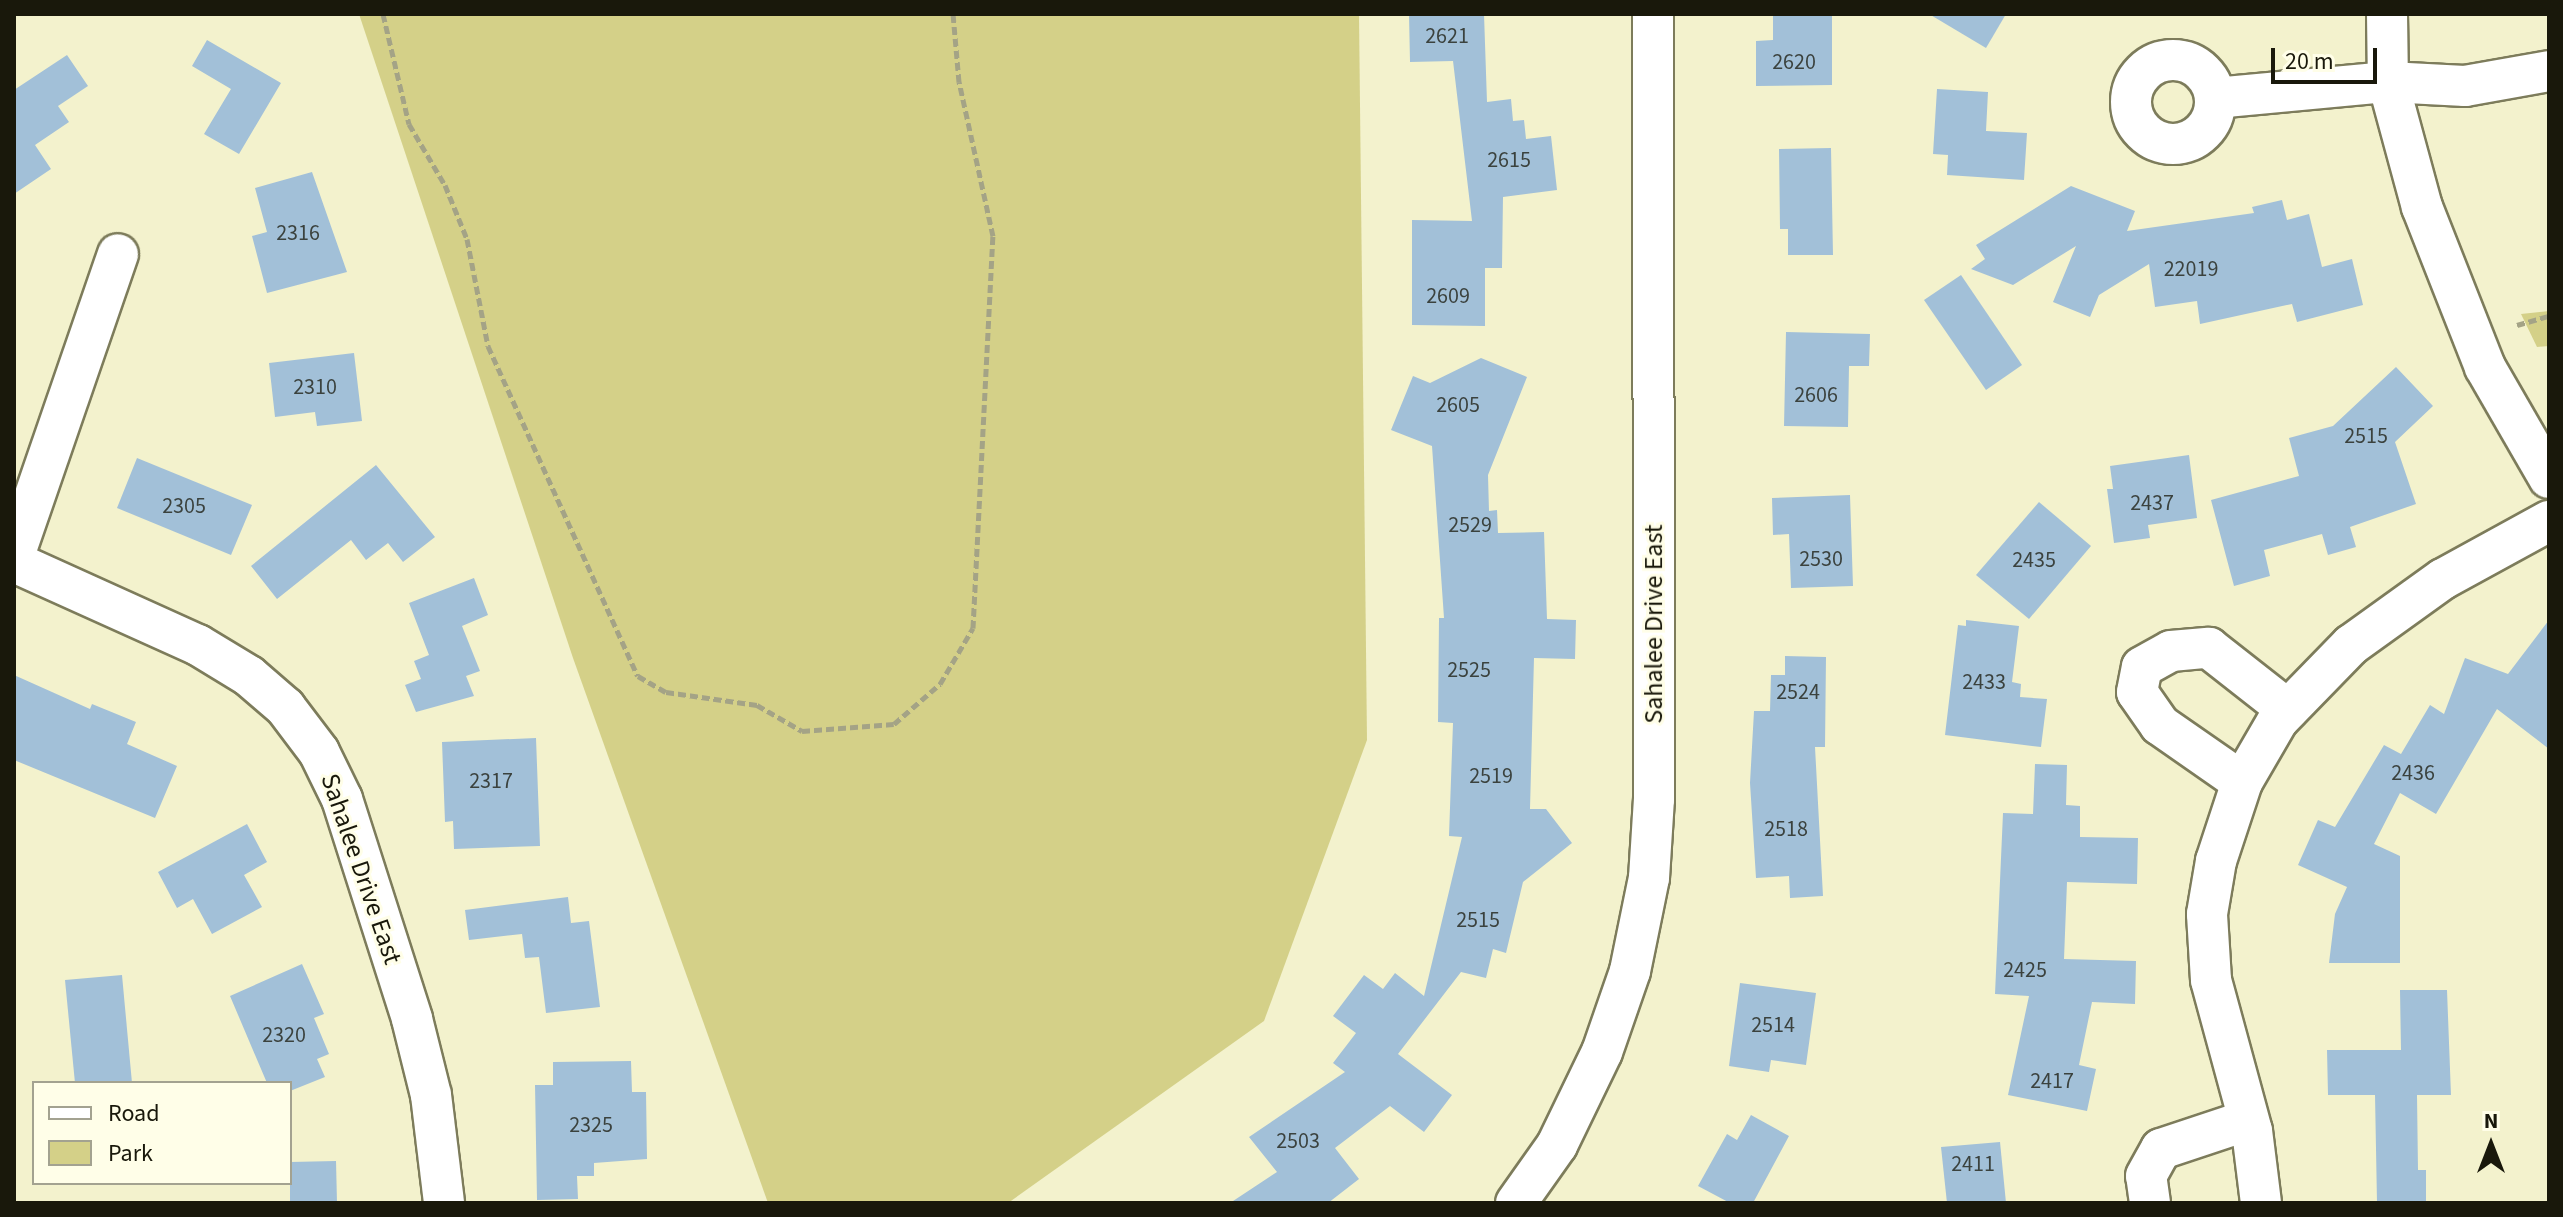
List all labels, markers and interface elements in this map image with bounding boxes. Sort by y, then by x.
house number: 2621 [1425,24,1469,50]
scale bar [2275,32,2381,82]
text: 20 m [2285,44,2334,79]
house number: 2620 [1772,50,1816,76]
house number: 2615 [1487,148,1531,174]
house number: 2316 [276,221,320,247]
house number: 22019 [2164,257,2218,283]
house number: 2609 [1426,284,1470,310]
house number: 2310 [293,375,337,401]
house number: 2606 [1794,383,1838,409]
house number: 2605 [1436,393,1480,419]
house number: 2515 [2344,424,2388,450]
house number: 2437 [2130,491,2174,517]
house number: 2305 [162,494,206,520]
house number: 2529 [1448,513,1492,539]
street label: Sahalee Drive East [1638,524,1670,724]
house number: 2530 [1799,547,1843,573]
house number: 2435 [2012,548,2056,574]
house number: 2525 [1447,658,1491,684]
house number: 2433 [1962,670,2006,696]
house number: 2524 [1776,680,1820,706]
house number: 2436 [2391,761,2435,787]
house number: 2519 [1469,764,1513,790]
house number: 2317 [469,769,513,795]
street label: Sahalee Drive East [314,770,408,968]
house number: 2518 [1764,817,1808,843]
house number: 2515 [1456,908,1500,934]
house number: 2425 [2003,958,2047,984]
house number: 2514 [1751,1013,1795,1039]
house number: 2320 [262,1023,306,1049]
house number: 2417 [2030,1069,2074,1095]
legend [32,1081,292,1185]
text: Road [108,1096,160,1131]
north arrow [2451,1105,2531,1185]
text: N [2484,1105,2498,1137]
house number: 2325 [569,1113,613,1139]
house number: 2503 [1276,1129,1320,1155]
text: Park [108,1136,153,1171]
house number: 2411 [1951,1152,1995,1178]

